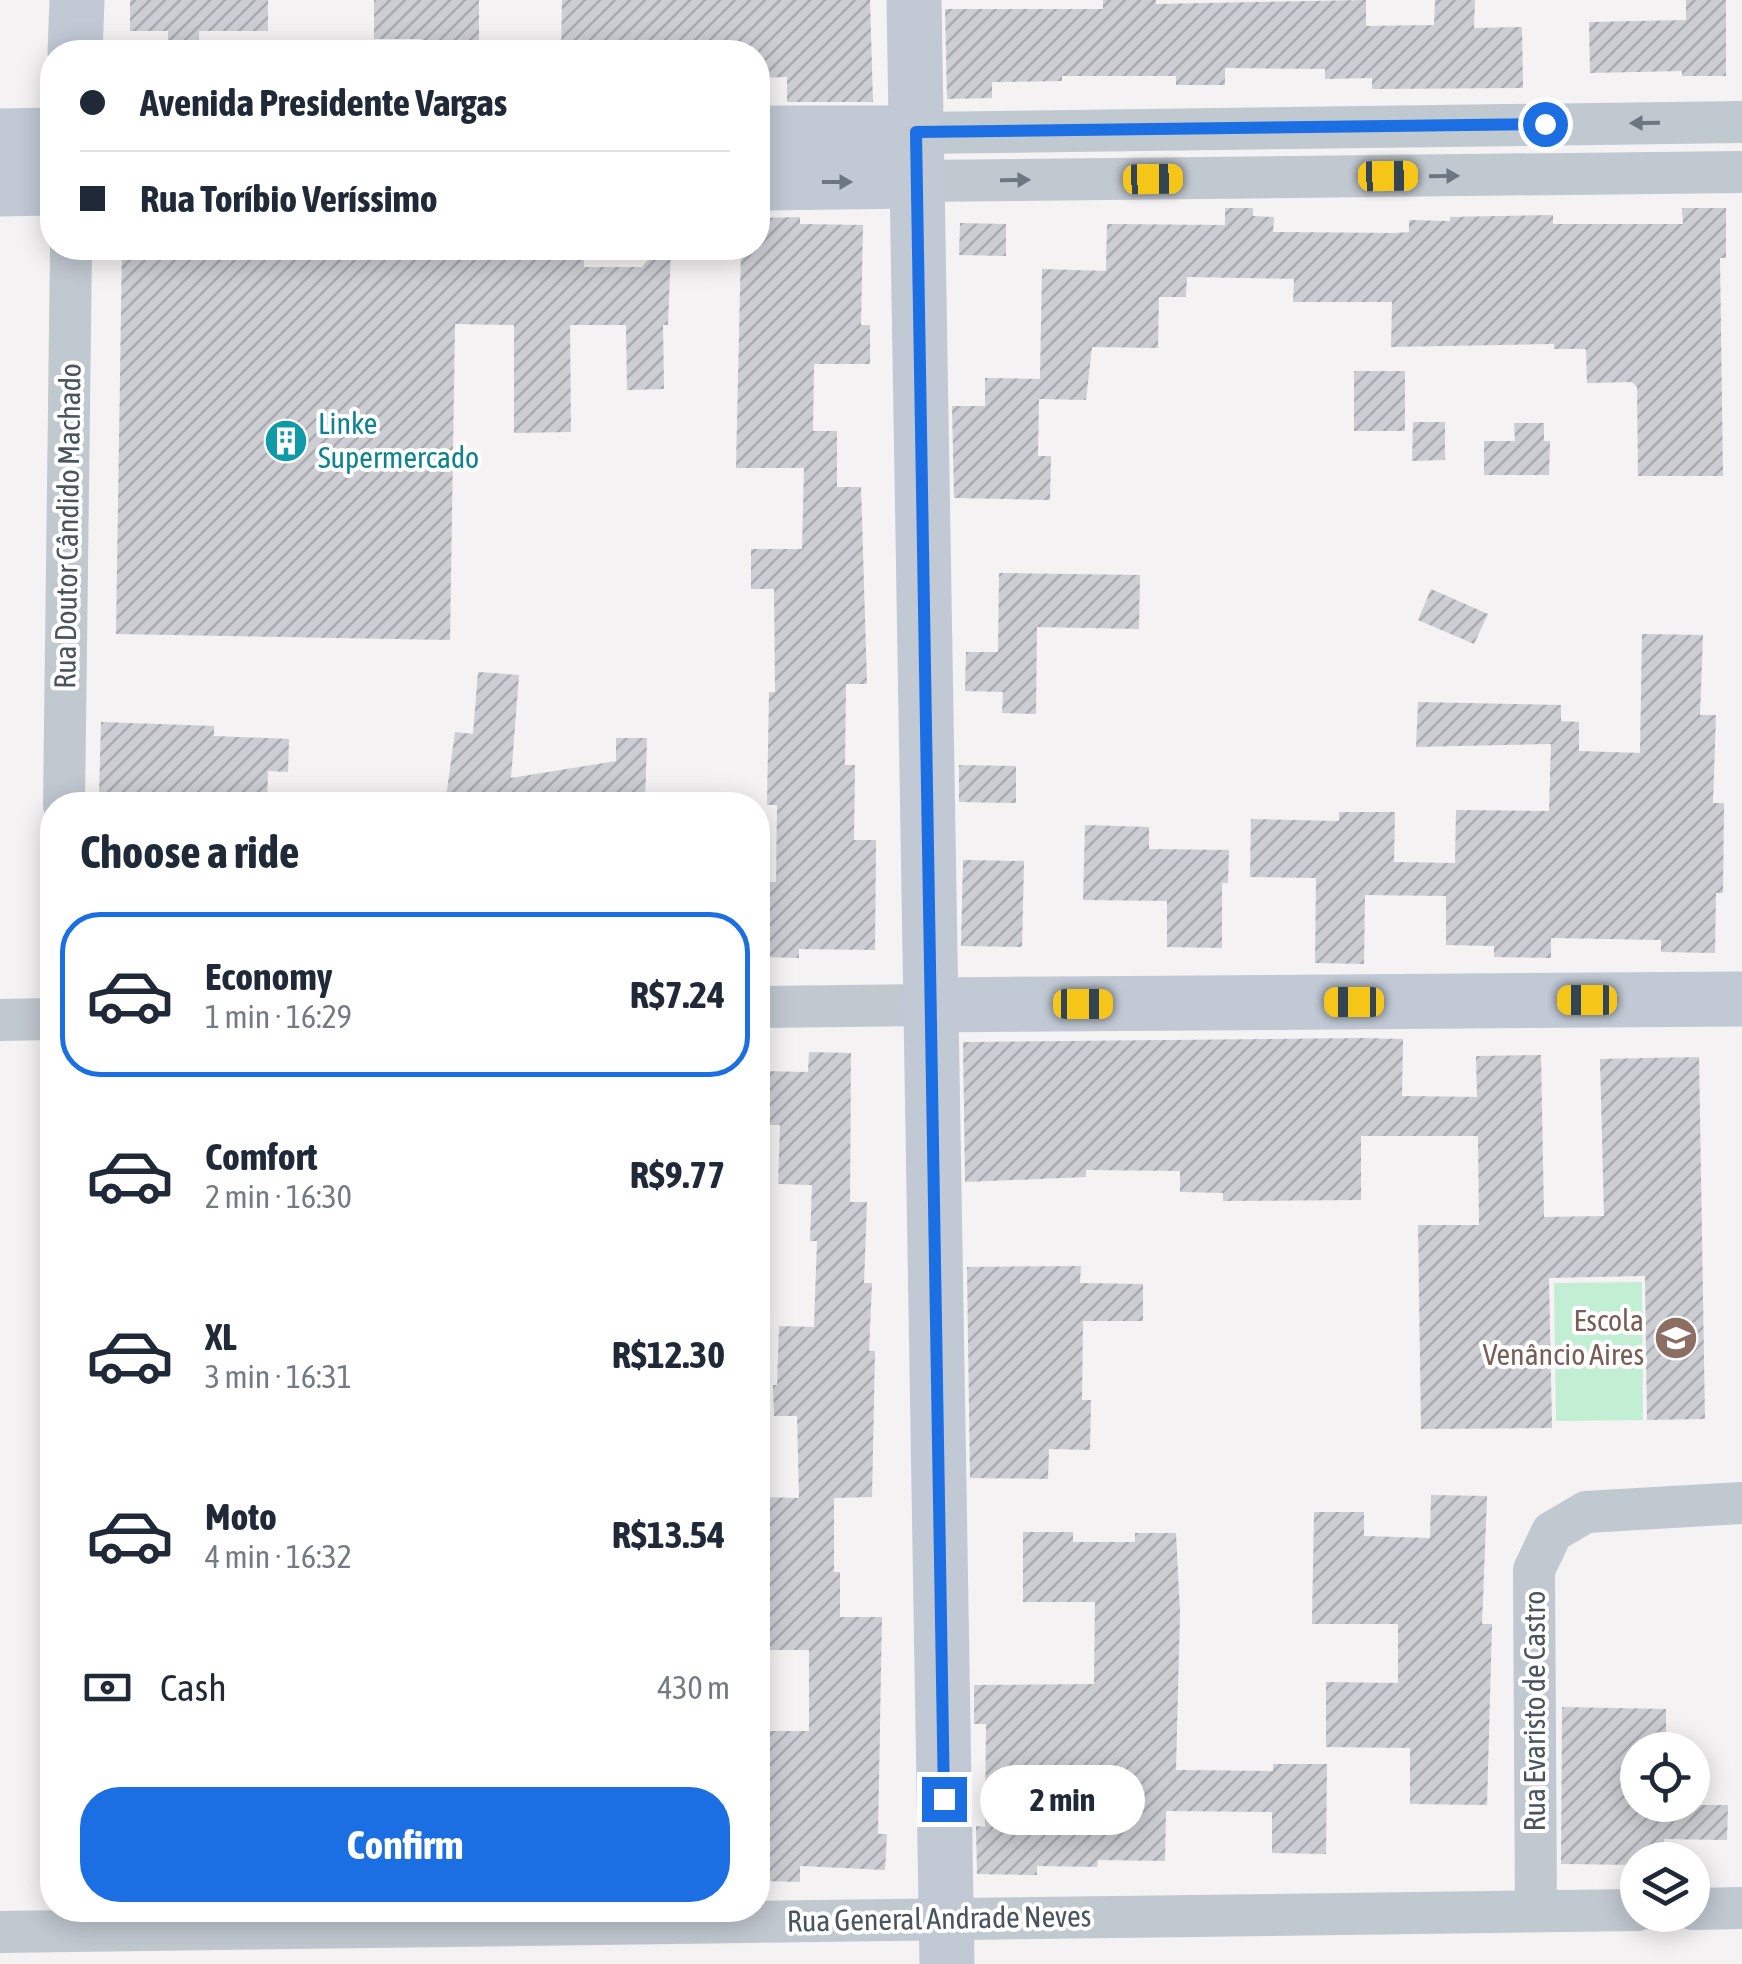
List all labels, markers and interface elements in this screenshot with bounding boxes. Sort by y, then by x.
text: Avenida Presidente Vargas [140,81,507,124]
route start [1523,102,1568,147]
one-way arrow [1628,115,1660,131]
car [1358,160,1418,192]
car [1123,163,1183,195]
one-way arrow [1429,167,1461,183]
one-way arrow [999,172,1031,188]
one-way arrow [822,174,854,190]
text: Rua Toríbio Veríssimo [140,177,438,220]
street label: Rua Doutor Cândido Machado [47,363,87,689]
place label: Linke Supermercado [318,406,479,474]
building icon: Linke Supermercado [263,418,309,464]
text: Choose a ride [80,826,299,878]
icon: car [85,950,175,1040]
text: Economy [205,955,332,998]
text: R$7.24 [630,973,725,1016]
car [1557,985,1617,1015]
car [1324,987,1384,1017]
car [1053,989,1113,1019]
text: 1 min · 16:29 [205,998,352,1035]
icon: car [85,1130,175,1220]
text: Comfort [205,1135,317,1178]
text: R$9.77 [630,1153,725,1196]
text: 2 min · 16:30 [205,1178,352,1215]
place label: Escola Venâncio Aires [1483,1303,1644,1371]
icon: car [85,1310,175,1400]
text: XL [205,1315,237,1358]
school or university icon: Escola Venâncio Aires [1653,1315,1699,1361]
text: R$12.30 [612,1333,725,1376]
text: 3 min · 16:31 [205,1358,352,1395]
icon: car [85,1490,175,1580]
text: Moto [205,1495,277,1538]
text: R$13.54 [612,1513,725,1556]
text: 4 min · 16:32 [205,1538,352,1575]
street label: Rua Evaristo de Castro [1517,1591,1551,1831]
icon: cash [80,1660,135,1715]
text: Cash [160,1666,227,1709]
text: 430 m [657,1669,730,1706]
map controls [1620,1732,1710,1932]
button: locate [1620,1732,1710,1822]
callout: 2 min [979,1764,1144,1834]
route end [922,1777,967,1822]
text: 2 min [1030,1781,1095,1818]
button: Confirm [80,1787,730,1902]
button: layers [1620,1842,1710,1932]
street label: Rua General Andrade Neves [786,1898,1091,1938]

